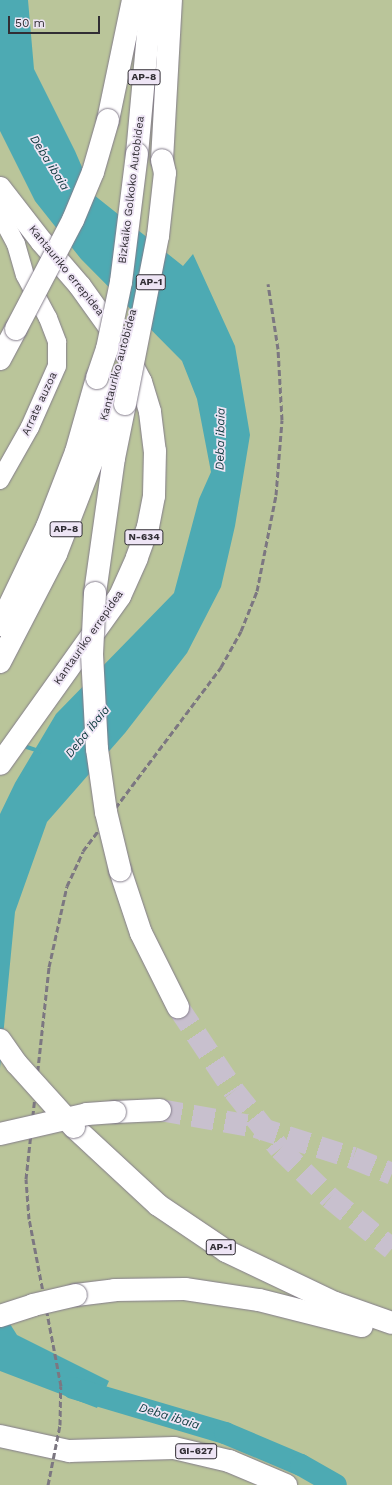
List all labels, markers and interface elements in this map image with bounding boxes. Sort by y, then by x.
scale bar [10,8,102,34]
text: 50 m [15,16,45,30]
road number: AP-8 [127,69,161,85]
street label: Bizkaiko Golkoko Autobidea [116,115,148,265]
water label: Deba ibaia [26,133,72,193]
street label: Kantauriko errepidea [26,223,106,319]
road number: AP-1 [135,274,167,290]
street label: Kantauriko autobidea [98,308,140,422]
street label: Arrate auzoa [20,370,60,438]
water label: Deba ibaia [213,408,229,470]
road number: AP-8 [49,521,83,537]
road number: N-634 [124,529,164,545]
street label: Kantauriko errepidea [51,588,127,688]
water label: Deba ibaia [63,703,113,761]
road number: AP-1 [205,1239,237,1255]
water label: Deba ibaia [137,1401,201,1433]
road number: GI-627 [175,1443,217,1459]

